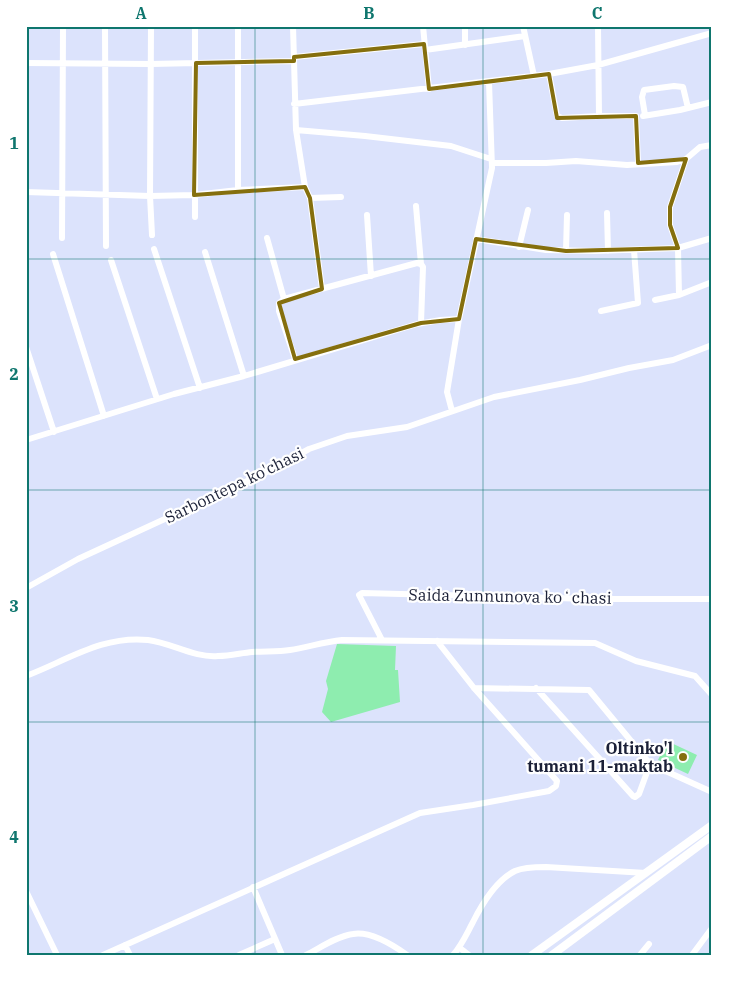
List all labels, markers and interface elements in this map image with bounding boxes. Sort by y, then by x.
text: A [135,3,147,23]
text: B [363,3,375,23]
text: C [592,3,602,23]
text: 1 [9,133,19,153]
text: 2 [9,364,19,384]
street label: Sarbontepa ko'chasi [161,443,307,527]
street label: Saida Zunnunova koʻchasi [408,584,612,608]
text: 3 [9,596,19,616]
place label: Oltinko'l tumani 11-maktab [527,738,673,776]
marker: Oltinko'l tumani 11-maktab [677,751,689,763]
text: 4 [9,827,19,847]

